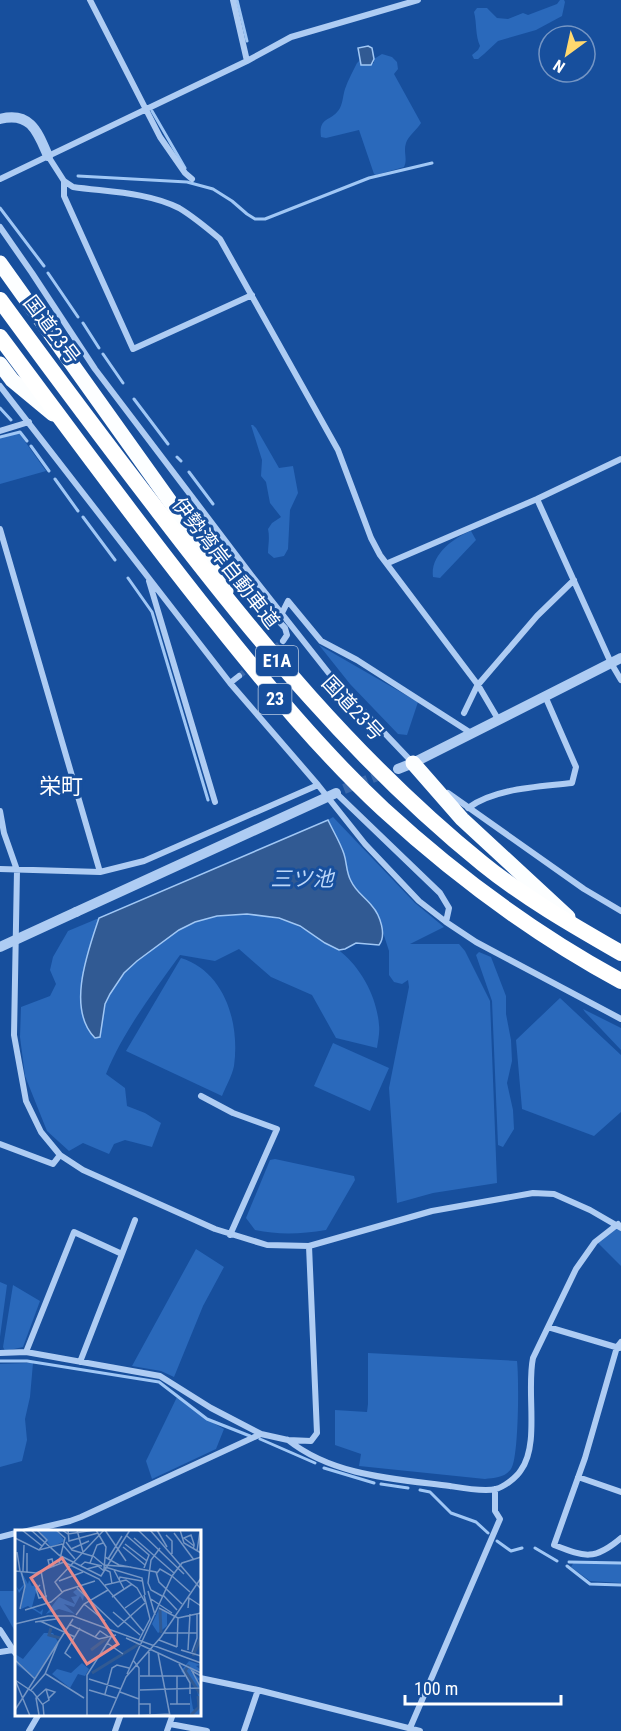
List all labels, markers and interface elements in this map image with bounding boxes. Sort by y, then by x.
north arrow [537,24,597,84]
text: N [550,56,568,77]
street label: 国道23号 [18,291,86,369]
street label: 伊勢湾岸自動車道 [167,493,285,633]
road number: E1A [256,646,298,676]
street label: 国道23号 [317,671,389,745]
road number: 23 [258,684,292,714]
district label: 栄町 [39,774,83,799]
water label: 三ツ池 [271,867,335,891]
inset map [15,1530,201,1716]
scale bar [405,1668,561,1706]
text: 100 m [414,1678,458,1699]

